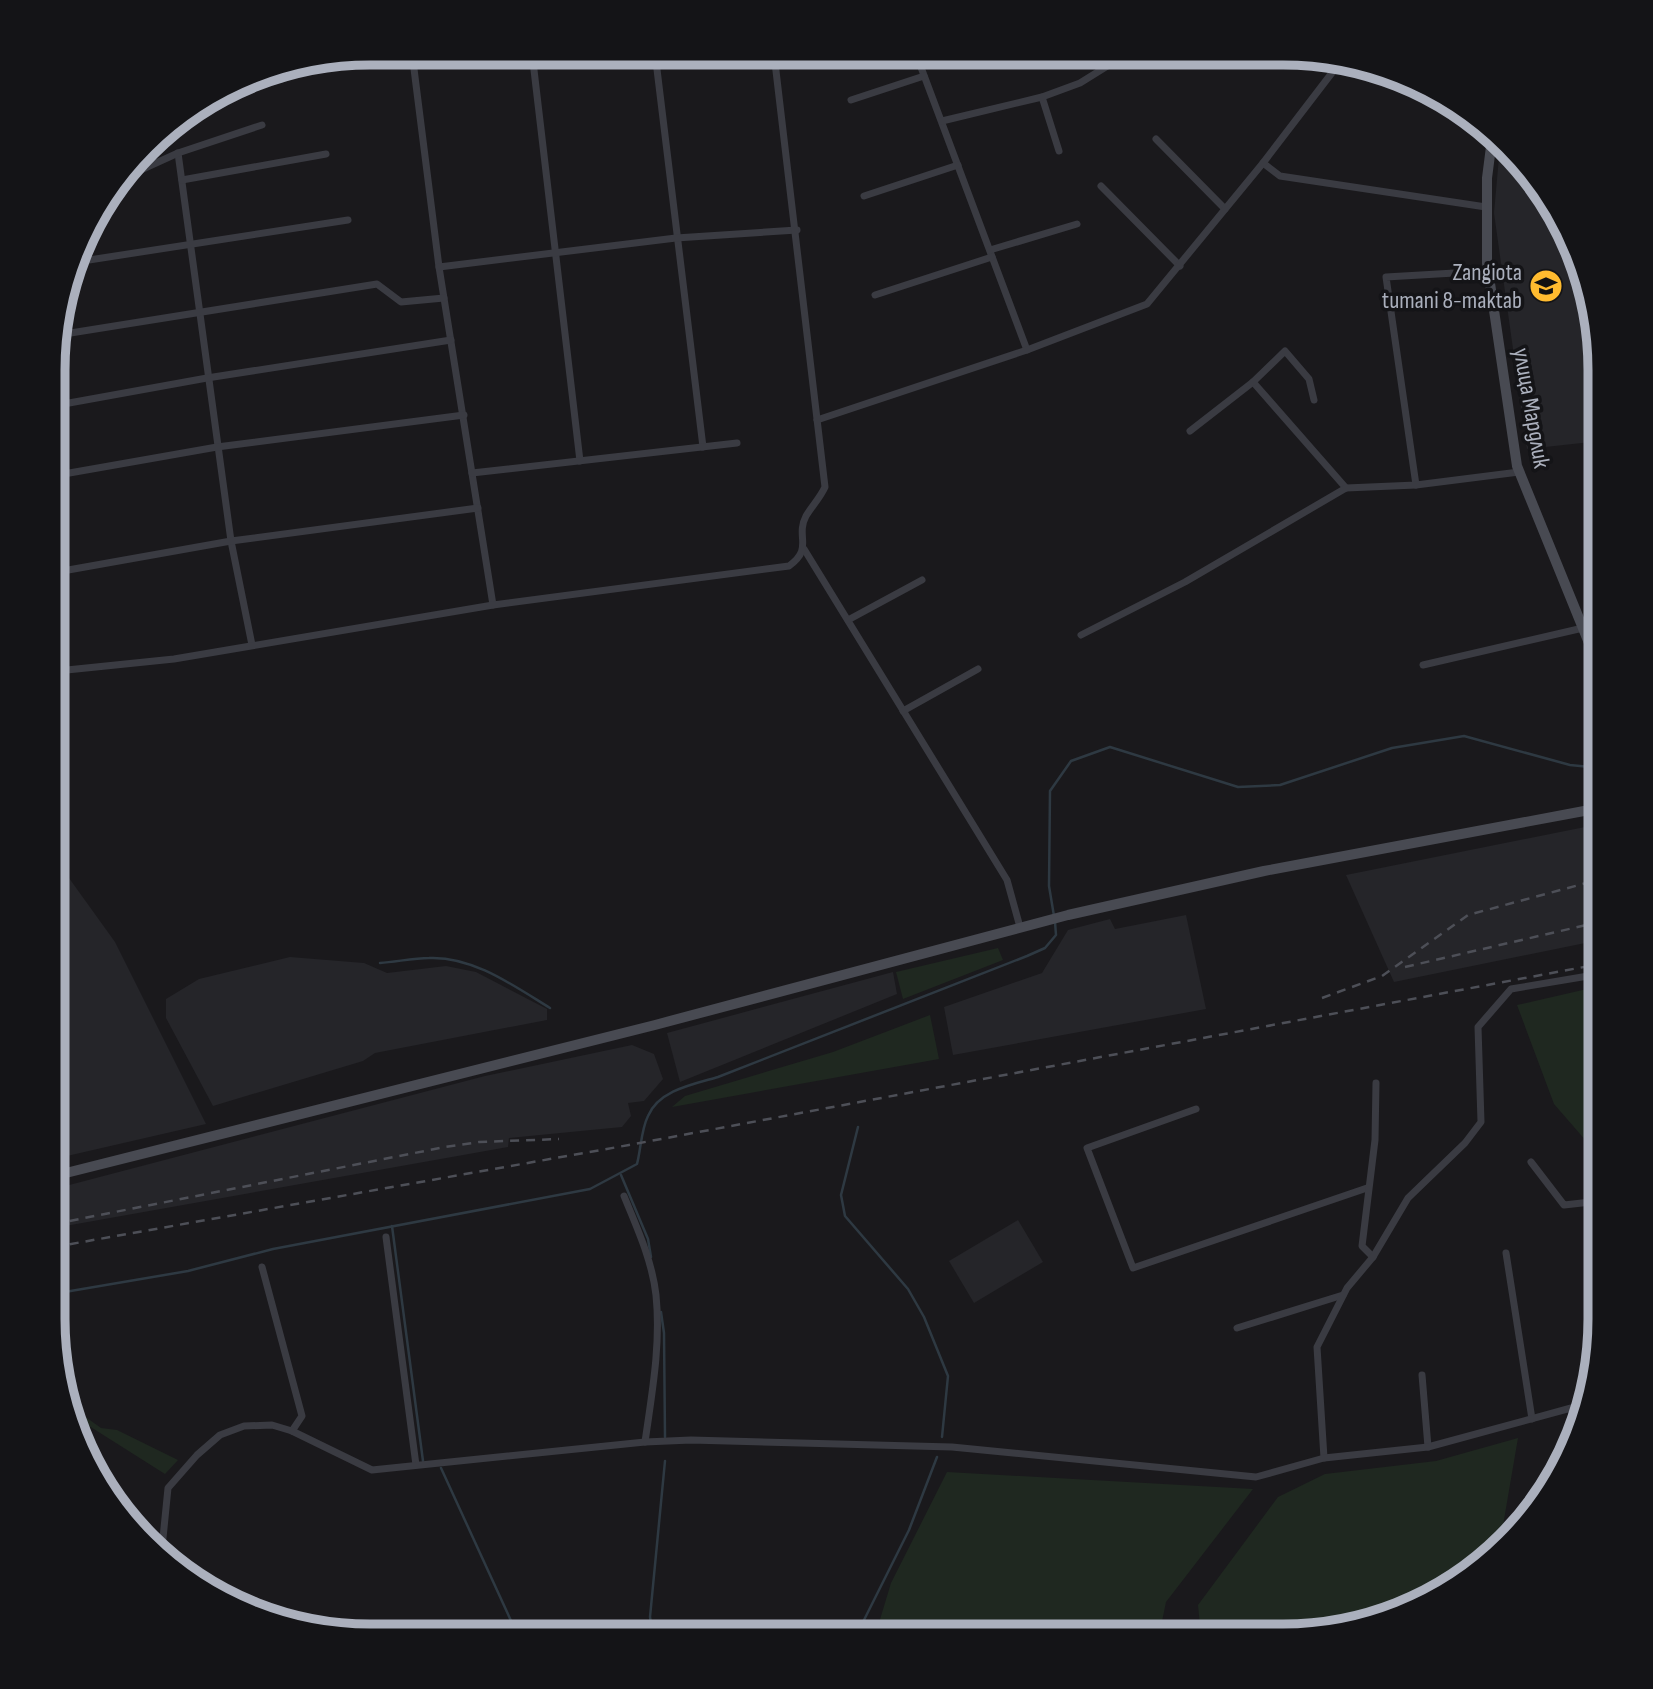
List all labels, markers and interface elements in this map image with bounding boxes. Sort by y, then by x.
place label: Zangiota tumani 8-maktab [1382,258,1522,315]
school or university icon: Zangiota tumani 8-maktab [1527,267,1565,305]
street label: улица Мардлик [1507,346,1556,471]

